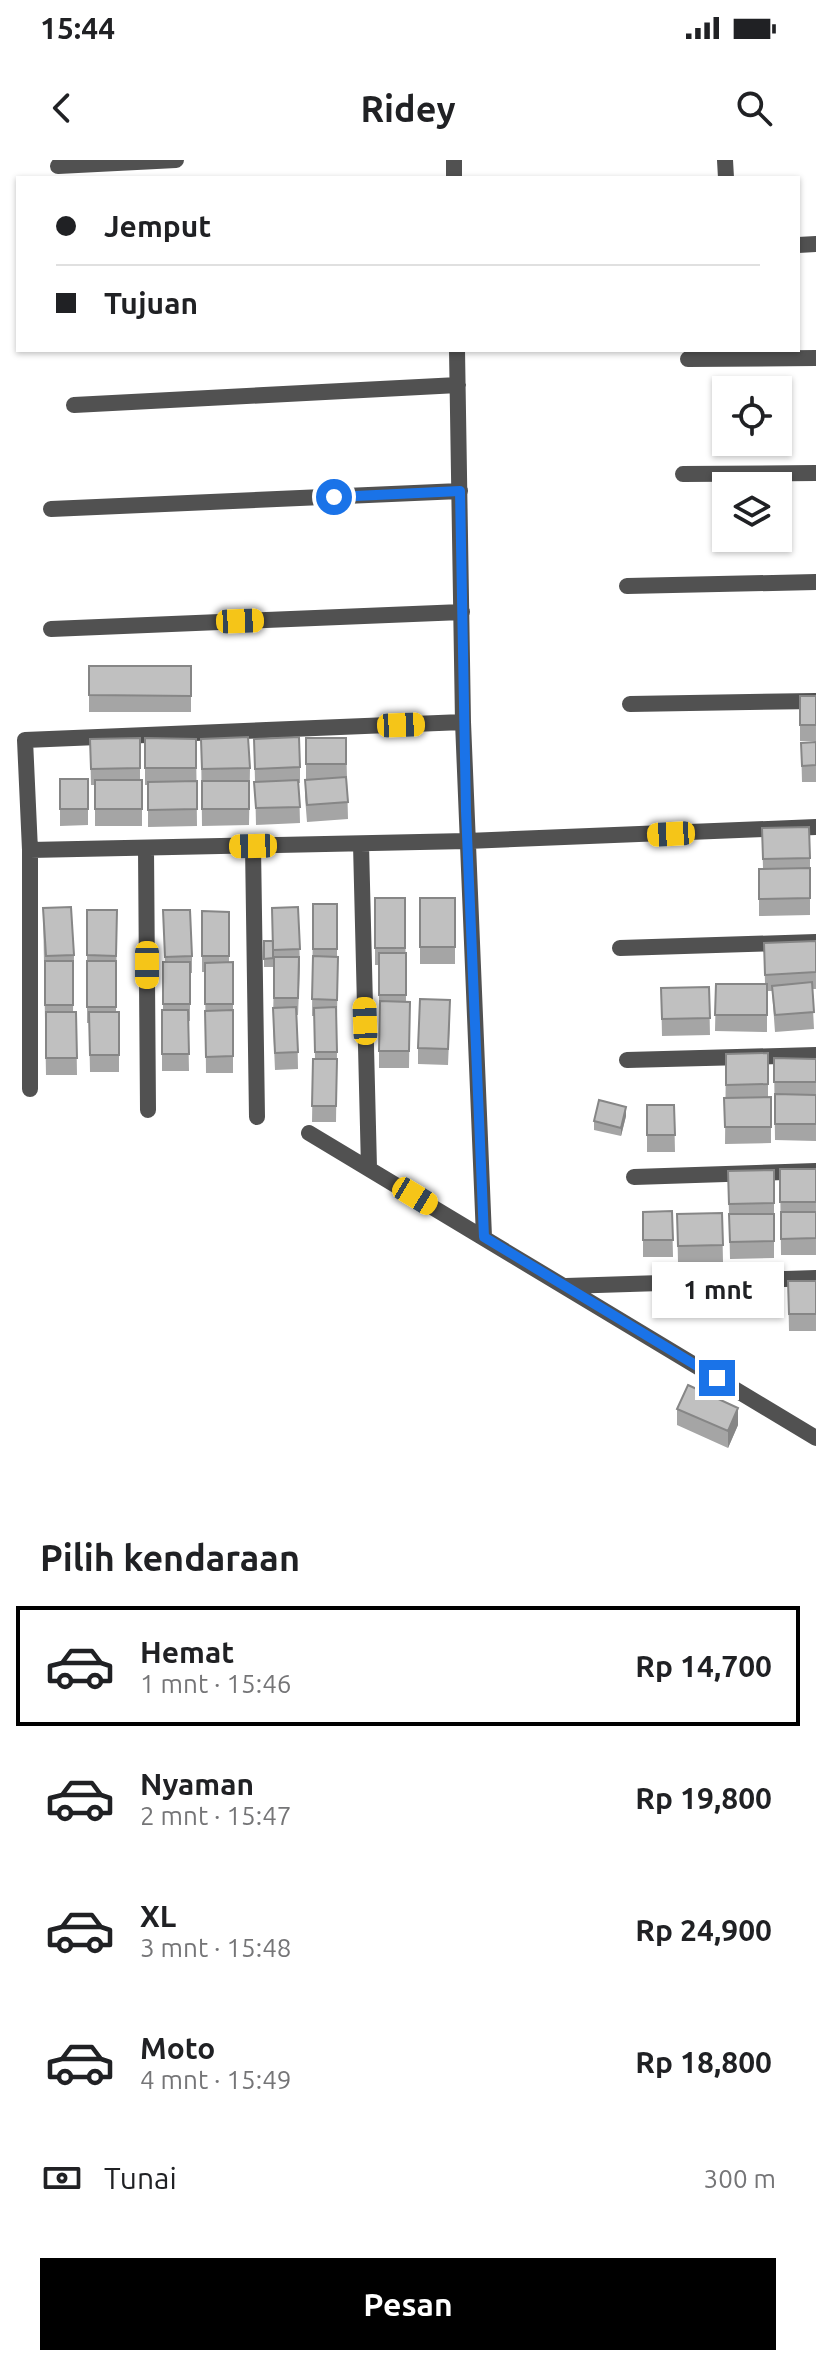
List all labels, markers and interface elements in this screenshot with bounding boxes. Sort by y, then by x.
text: 15:44 [40,11,115,45]
icon: back [40,86,84,130]
icon: search [732,86,776,130]
text: Ridey [360,88,456,129]
text: Jemput [104,209,211,243]
text: Tujuan [104,286,198,320]
map controls [712,376,792,552]
button: locate [712,376,792,456]
button: layers [712,472,792,552]
route start [316,479,352,515]
car [216,608,264,634]
car [377,712,425,738]
car [646,821,696,847]
car [229,834,277,858]
car [135,941,159,989]
car [352,997,378,1045]
car [388,1173,442,1219]
callout: 1 mnt [651,1262,783,1318]
text: 1 mnt [683,1275,753,1304]
route end [699,1360,735,1396]
text: Pilih kendaraan [40,1537,300,1578]
icon: car [44,1630,116,1702]
text: Hemat [140,1635,234,1669]
text: Rp 14,700 [635,1649,772,1683]
text: 1 mnt · 15:46 [140,1669,291,1698]
icon: car [44,1762,116,1834]
text: Nyaman [140,1767,254,1801]
text: Rp 19,800 [635,1781,772,1815]
text: 2 mnt · 15:47 [140,1801,291,1830]
icon: car [44,1894,116,1966]
text: XL [140,1899,176,1933]
text: Rp 24,900 [635,1913,772,1947]
text: 3 mnt · 15:48 [140,1933,291,1962]
icon: car [44,2026,116,2098]
text: Moto [140,2031,215,2065]
text: Rp 18,800 [635,2045,772,2079]
text: 4 mnt · 15:49 [140,2065,291,2094]
icon: cash [40,2156,84,2200]
text: Tunai [104,2161,177,2195]
text: 300 m [704,2164,776,2193]
button: Pesan [40,2258,776,2350]

